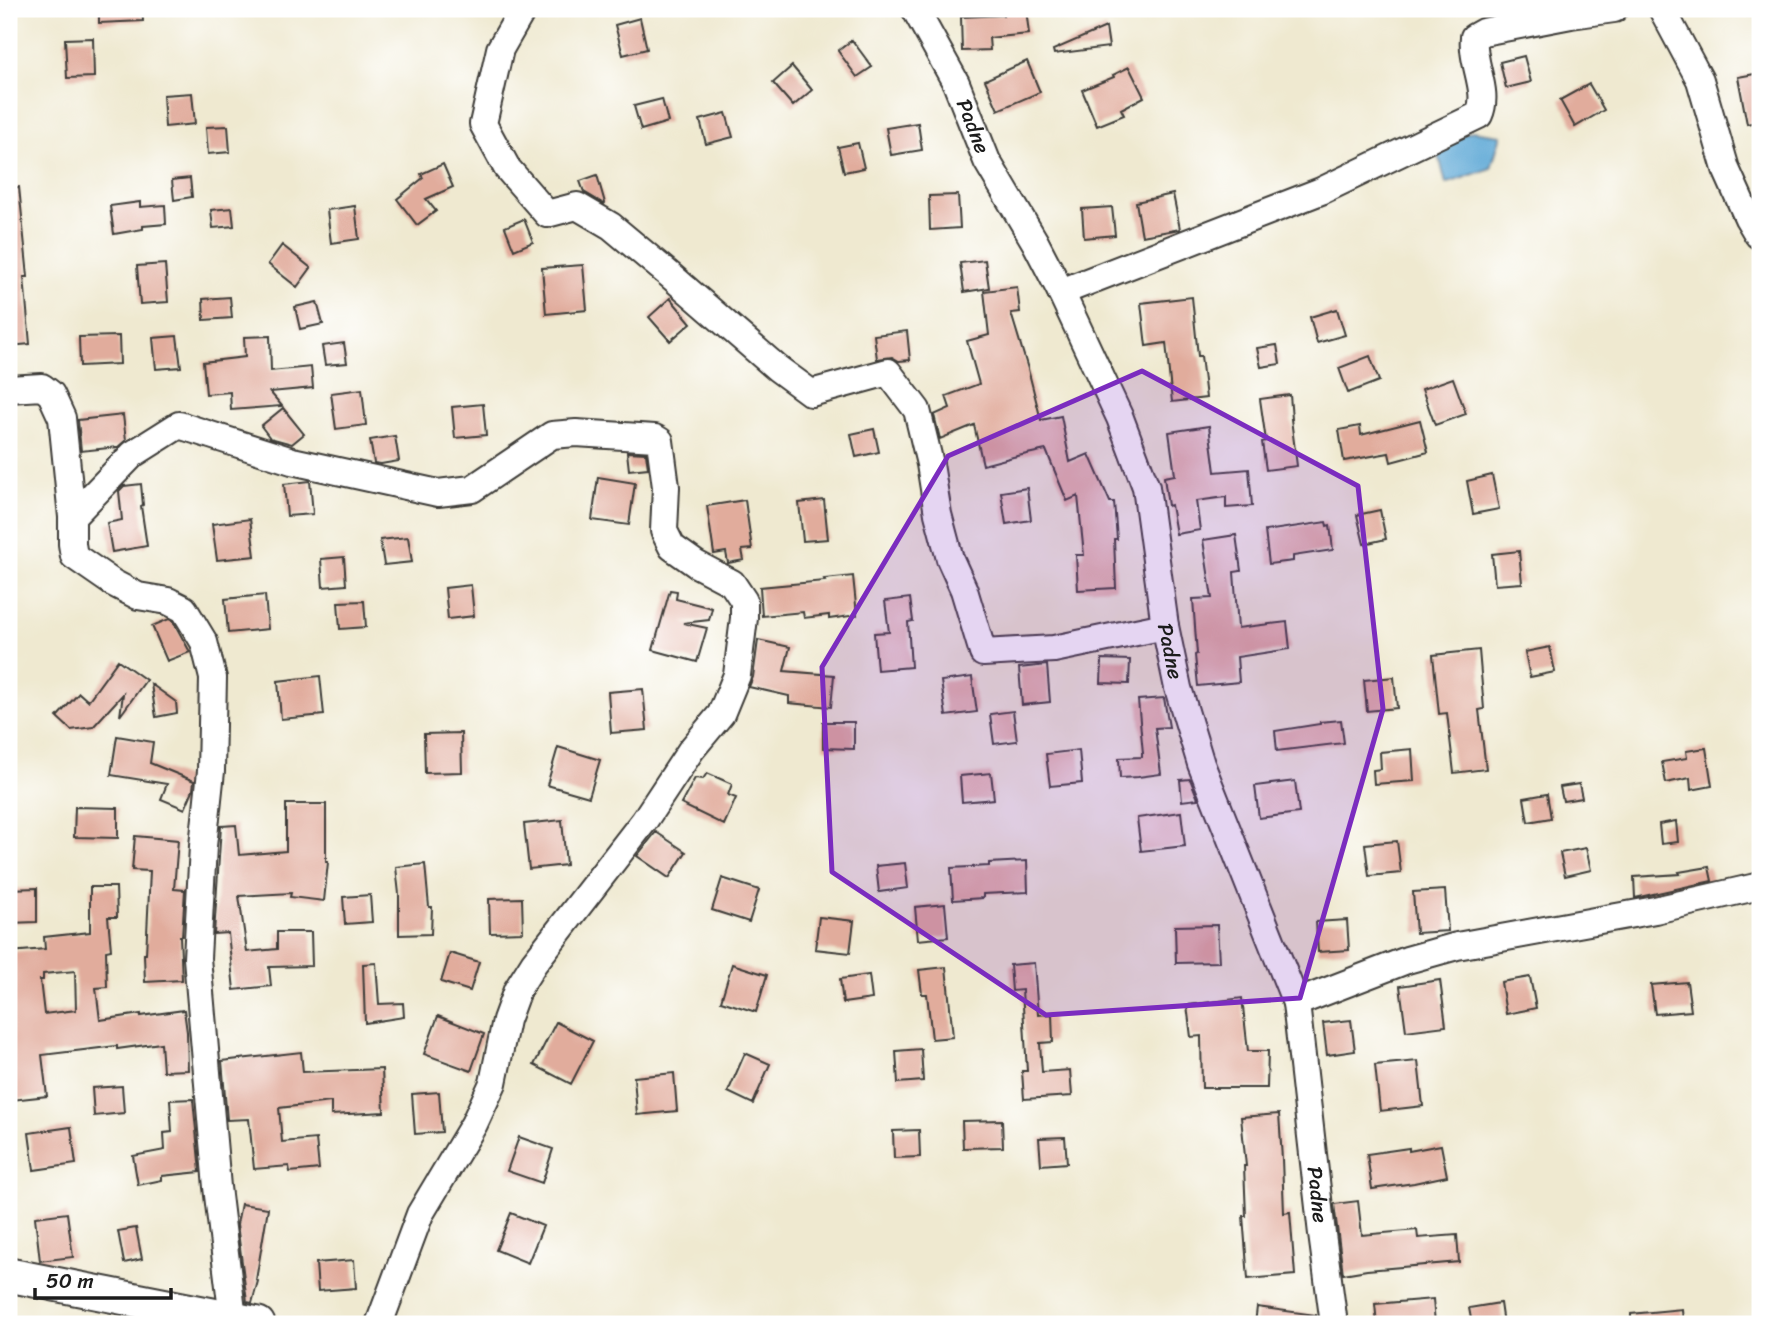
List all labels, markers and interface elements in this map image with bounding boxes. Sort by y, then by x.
street label: Padne [945,93,1001,160]
street label: Padne [1146,620,1195,683]
street label: Padne [1296,1164,1340,1225]
scale bar [35,1256,172,1300]
text: 50 m [46,1262,94,1300]

